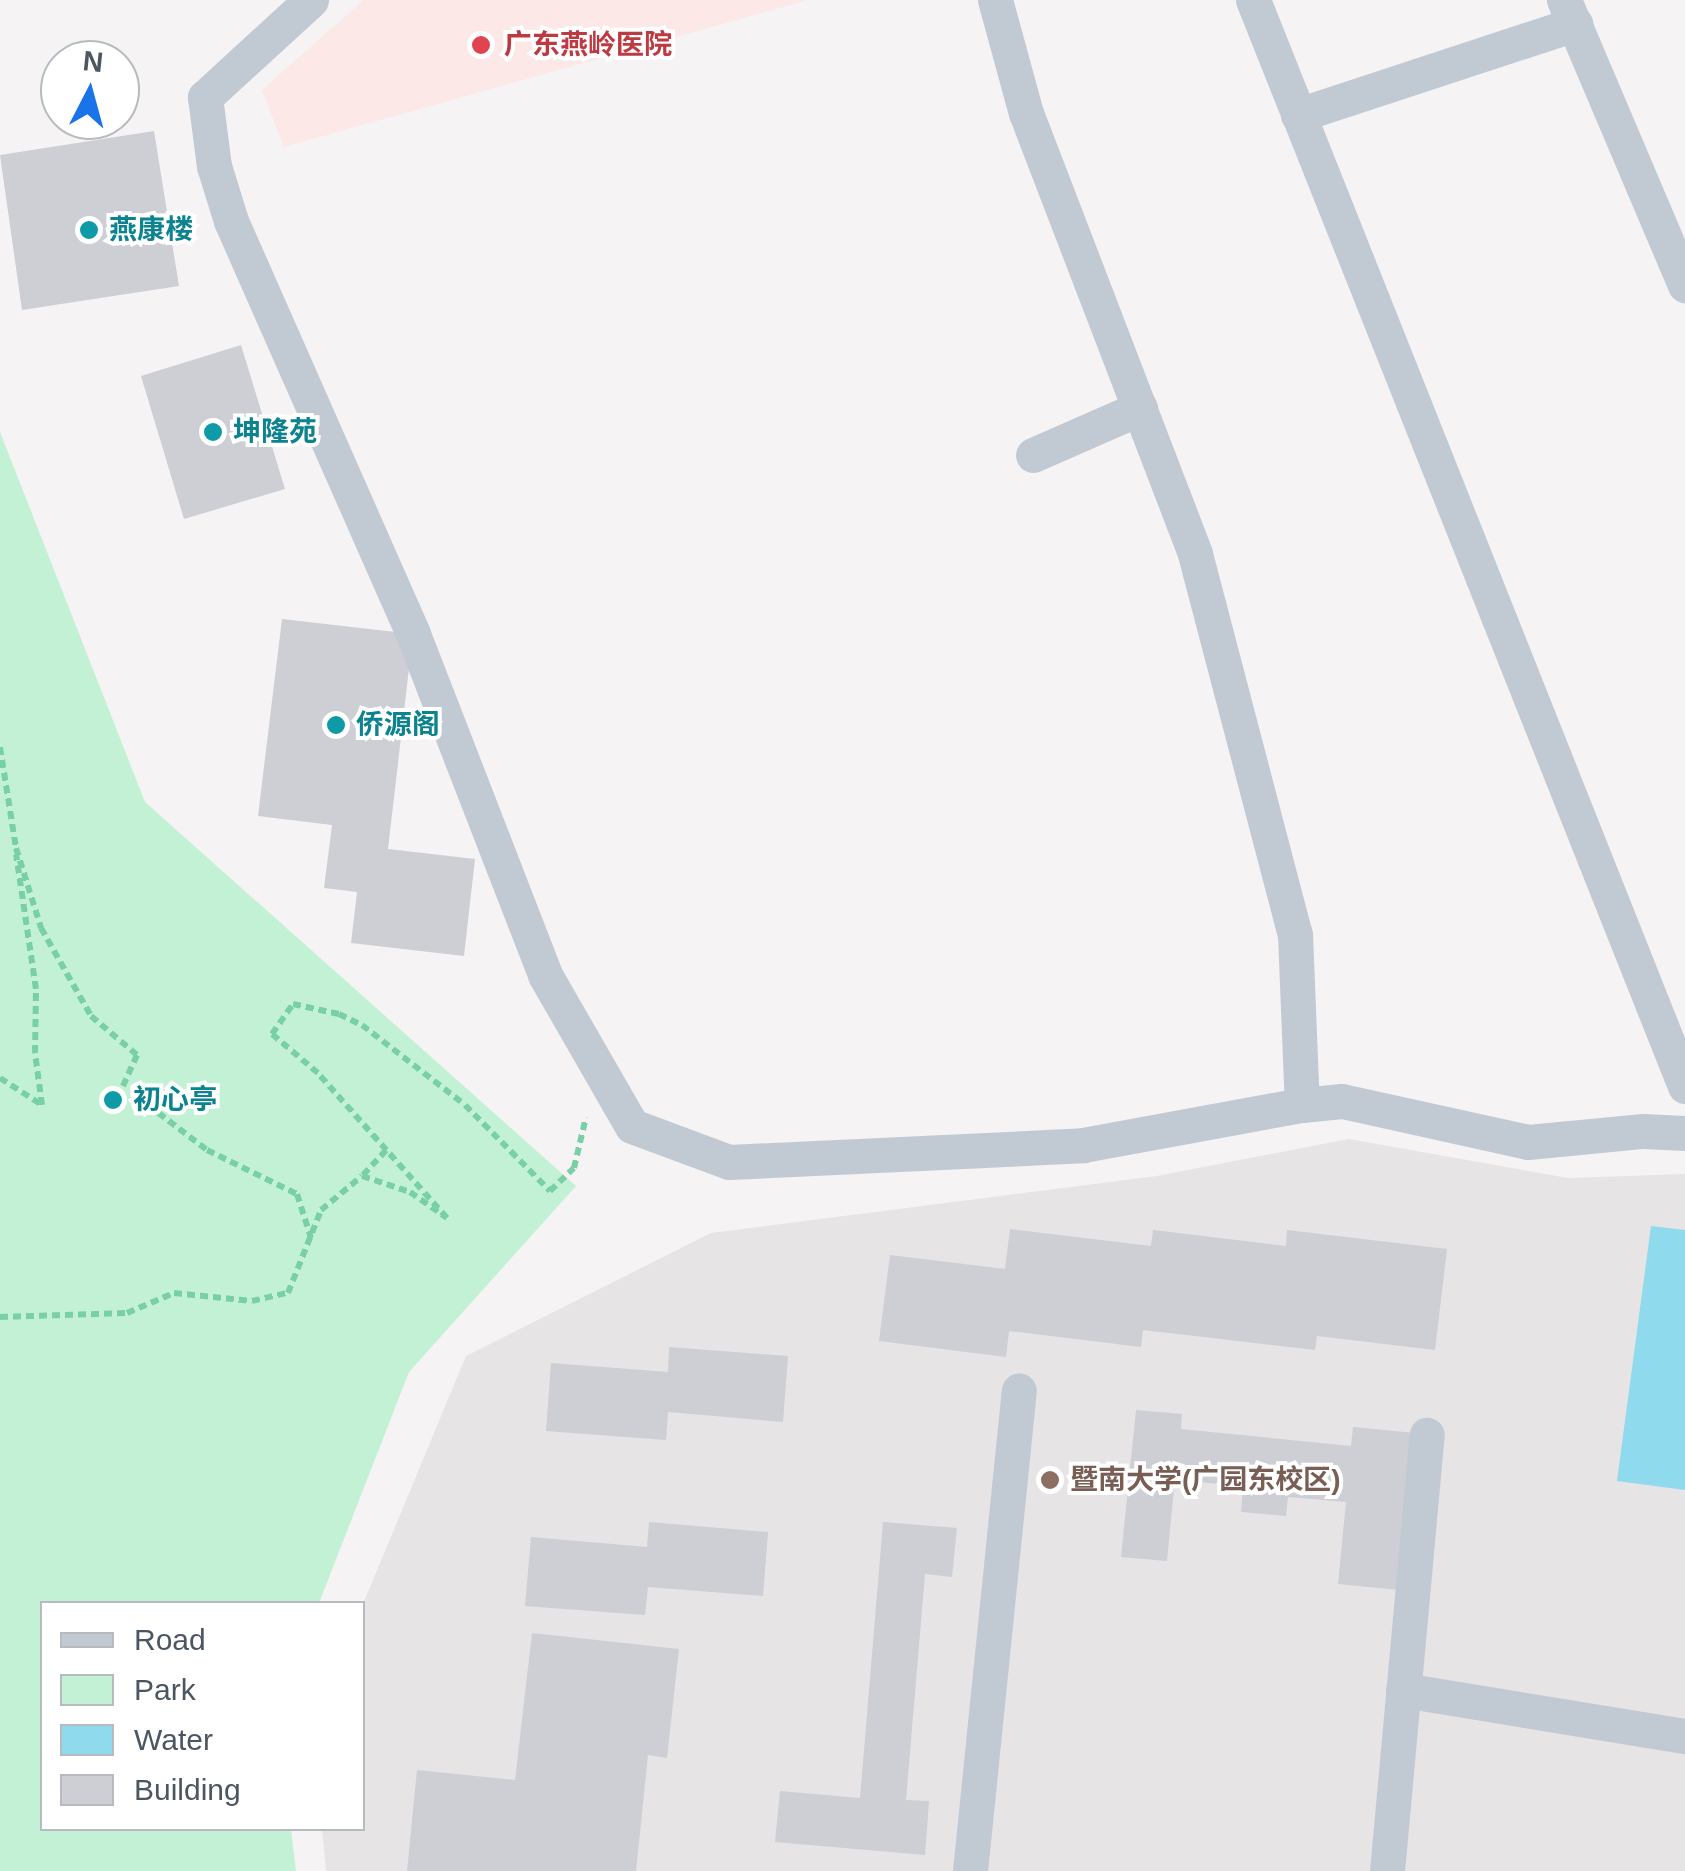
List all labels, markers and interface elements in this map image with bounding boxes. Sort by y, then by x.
place label: 广东燕岭医院 [504,28,672,62]
marker: 广东燕岭医院 [468,32,494,58]
north arrow [40,40,140,140]
text: N [81,45,105,78]
place label: 燕康楼 [109,213,193,247]
marker: 燕康楼 [78,219,100,241]
place label: 坤隆苑 [233,415,317,449]
marker: 坤隆苑 [202,421,224,443]
place label: 侨源阁 [356,708,440,742]
marker: 侨源阁 [325,714,347,736]
place label: 初心亭 [133,1083,217,1117]
marker: 初心亭 [102,1089,124,1111]
place label: 暨南大学(广园东校区) [1070,1463,1341,1497]
marker: 暨南大学(广园东校区) [1039,1469,1061,1491]
legend [40,1601,365,1831]
text: Road [134,1623,206,1656]
text: Park [134,1673,196,1706]
text: Water [134,1723,213,1756]
text: Building [134,1773,241,1806]

